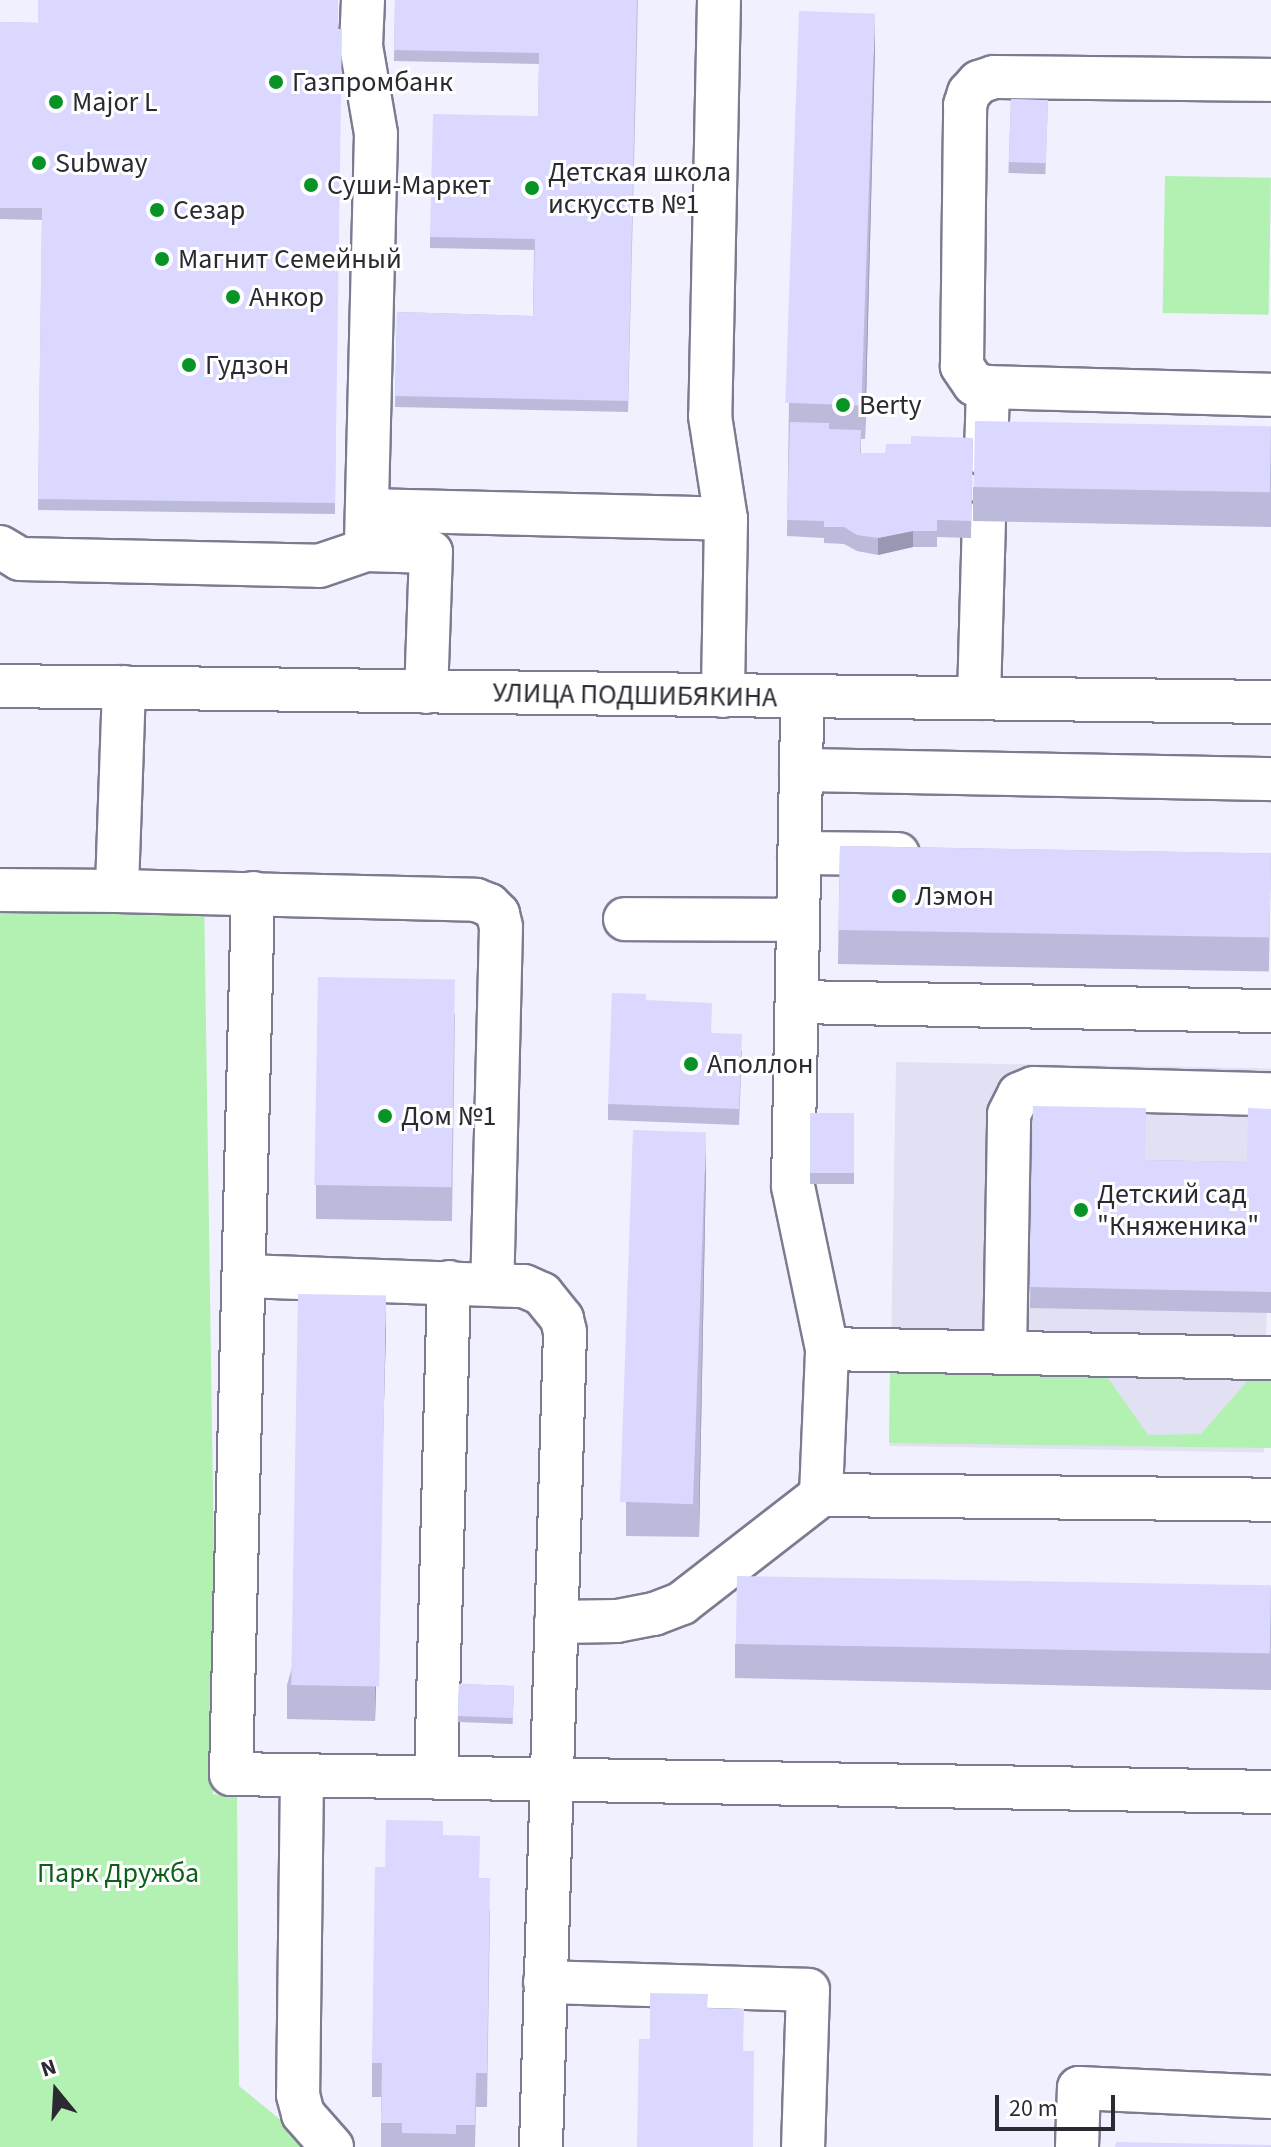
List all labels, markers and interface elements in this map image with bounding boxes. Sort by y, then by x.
place label: Газпромбанк [292,65,453,99]
marker: Газпромбанк [267,73,285,91]
place label: Major L [72,85,157,119]
marker: Major L [47,93,65,111]
place label: Subway [55,146,148,180]
marker: Subway [30,154,48,172]
place label: Детская школа искусств №1 [548,155,731,221]
place label: Суши-Маркет [327,168,491,202]
marker: Суши-Маркет [302,176,320,194]
marker: Детская школа искусств №1 [523,179,541,197]
place label: Сезар [173,193,245,227]
marker: Сезар [148,201,166,219]
place label: Магнит Семейный [178,242,402,276]
marker: Магнит Семейный [153,250,171,268]
place label: Анкор [249,280,324,314]
marker: Анкор [224,288,242,306]
place label: Гудзон [205,348,289,382]
marker: Гудзон [180,356,198,374]
place label: Berty [859,388,922,422]
marker: Berty [834,396,852,414]
street label: УЛИЦА ПОДШИБЯКИНА [492,676,778,714]
place label: Лэмон [915,879,994,913]
marker: Лэмон [890,887,908,905]
place label: Аполлон [707,1047,814,1081]
marker: Аполлон [682,1055,700,1073]
place label: Дом №1 [401,1099,496,1133]
marker: Дом №1 [376,1107,394,1125]
place label: Детский сад "Княженика" [1097,1177,1259,1243]
marker: Детский сад "Княженика" [1072,1201,1090,1219]
park label: Парк Дружба [37,1856,199,1890]
north arrow [16,2051,96,2131]
text: N [37,2051,60,2086]
scale bar [999,2079,1119,2129]
text: 20 m [1009,2091,1058,2126]

